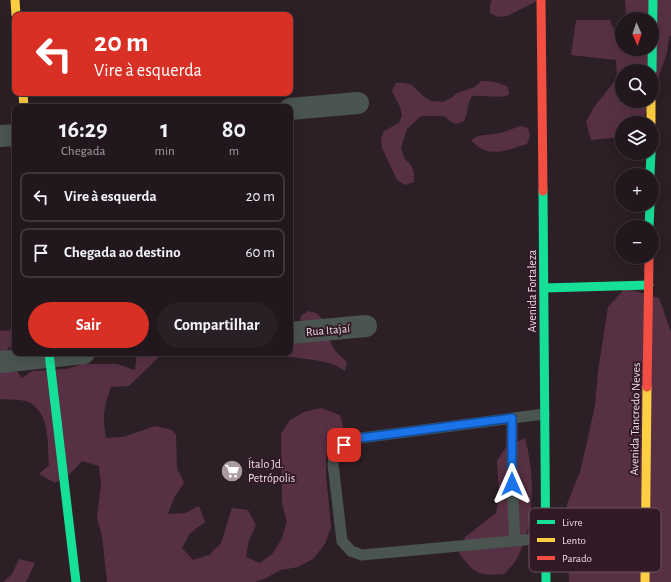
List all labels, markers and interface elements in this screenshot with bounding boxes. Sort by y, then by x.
north arrow [615,12,659,56]
map controls [615,12,659,264]
icon: left [28,28,80,80]
text: 20 m [94,29,149,57]
text: Vire à esquerda [94,62,202,80]
button: search [615,64,659,108]
button: layers [615,116,659,160]
text: 16:29 [59,118,108,142]
text: 1 [160,118,169,142]
text: 80 [222,118,246,142]
text: Chegada [61,145,105,158]
text: min [155,145,175,158]
text: m [229,145,239,158]
button: + [615,168,659,212]
icon: left [30,186,52,208]
text: Vire à esquerda [64,189,157,204]
text: 20 m [246,189,275,204]
button: − [615,220,659,264]
icon: arrive [30,242,52,264]
text: Chegada ao destino [64,245,181,260]
text: 60 m [246,245,275,260]
street label: Avenida Fortaleza [526,249,538,332]
button: Sair [28,302,149,348]
button: Compartilhar [157,302,277,348]
street label: Rua Itajaí [305,322,351,339]
street label: Avenida Tancredo Neves [628,362,642,476]
pin [327,428,361,462]
icon: arrive [333,434,355,456]
place label: Ítalo Jd. Petrópolis [248,457,295,484]
supermarket icon: Ítalo Jd. Petrópolis [219,458,245,484]
position arrow [491,463,533,505]
legend [529,508,661,572]
text: Livre [562,517,583,528]
text: Lento [562,535,586,546]
text: Parado [562,553,592,564]

